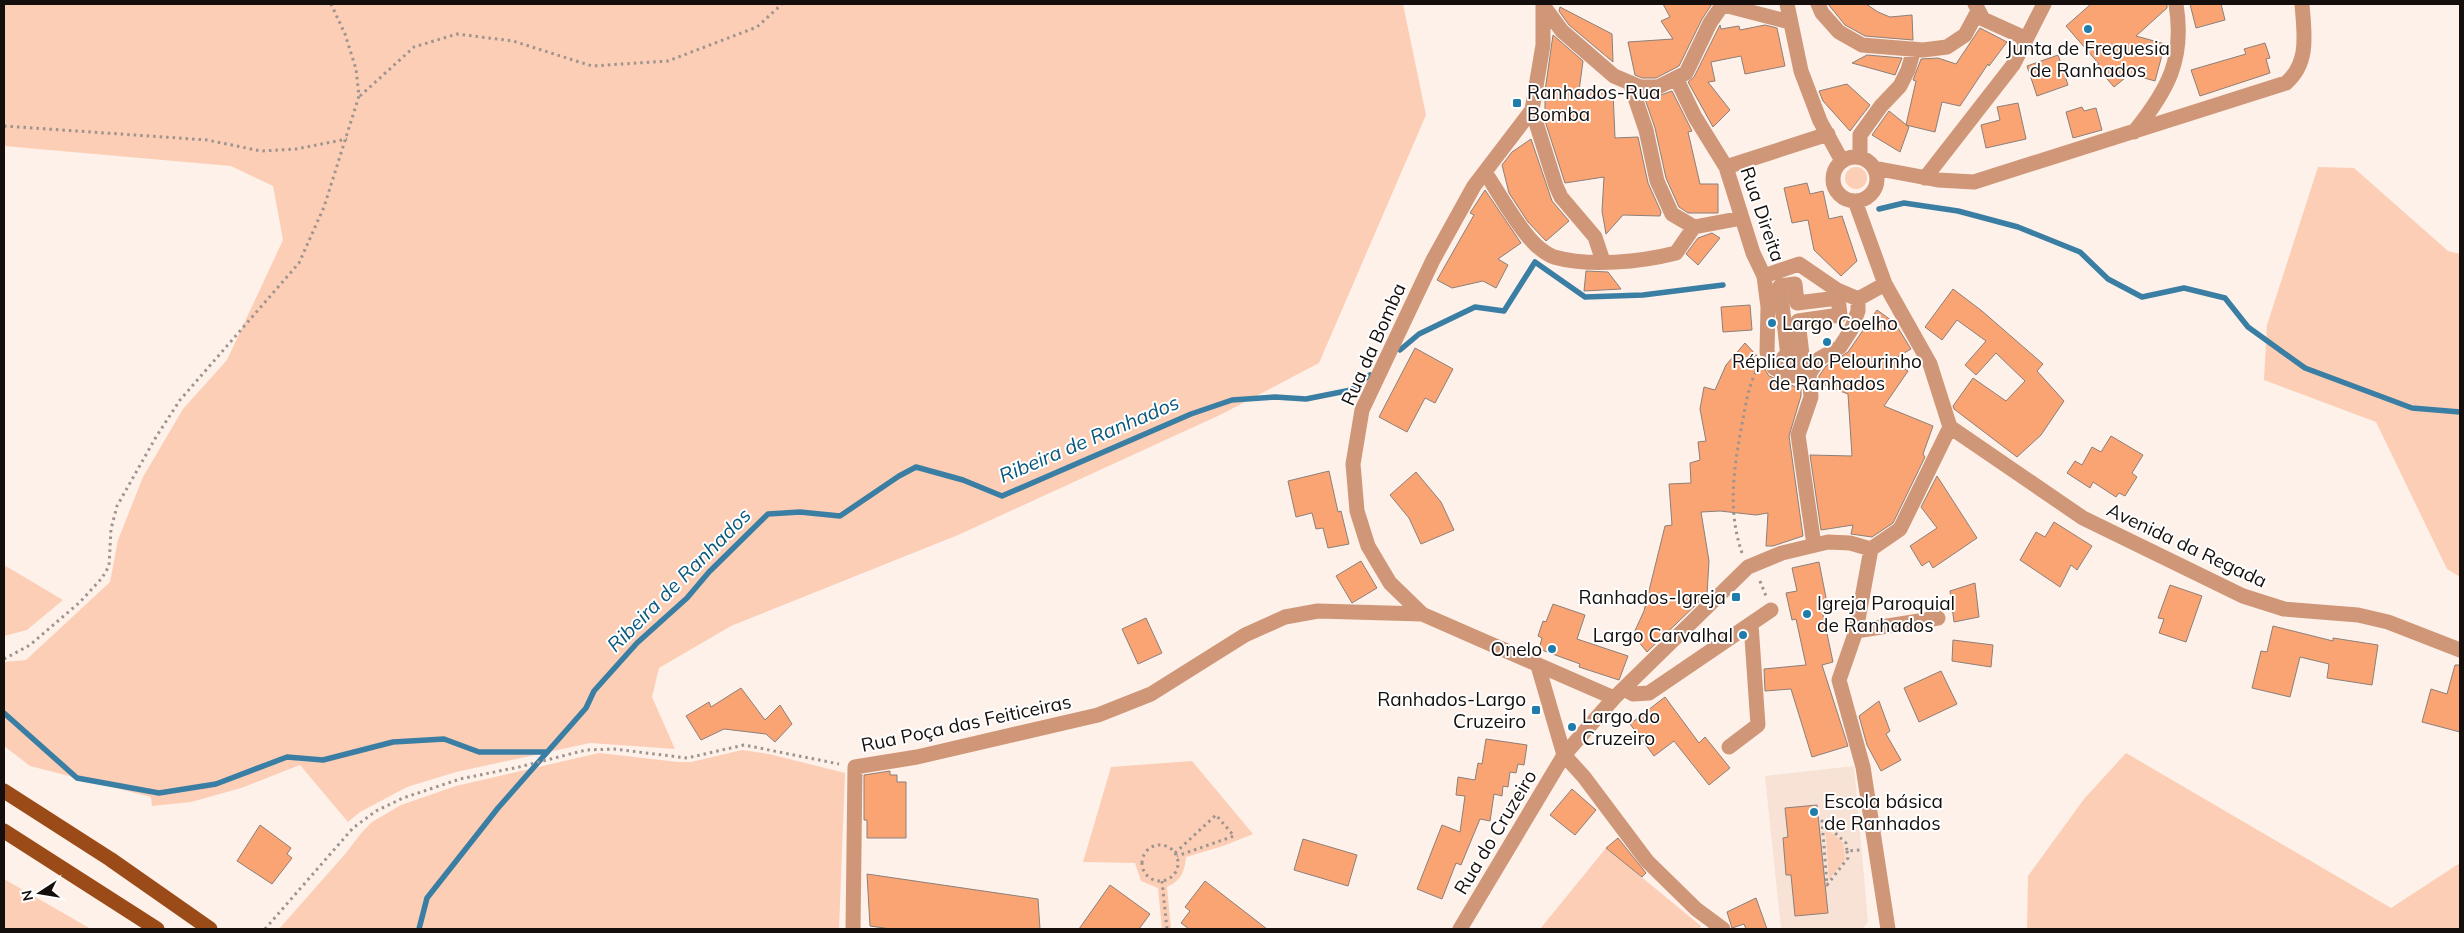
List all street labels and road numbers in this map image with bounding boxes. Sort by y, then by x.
street label: Rua Direita [1736,163,1790,265]
street label: Rua da Bomba [1335,279,1411,409]
street label: Avenida da Regada [2103,497,2271,593]
street label: Rua Poça das Feiticeiras [859,689,1073,757]
street label: Rua do Cruzeiro [1448,766,1542,898]

